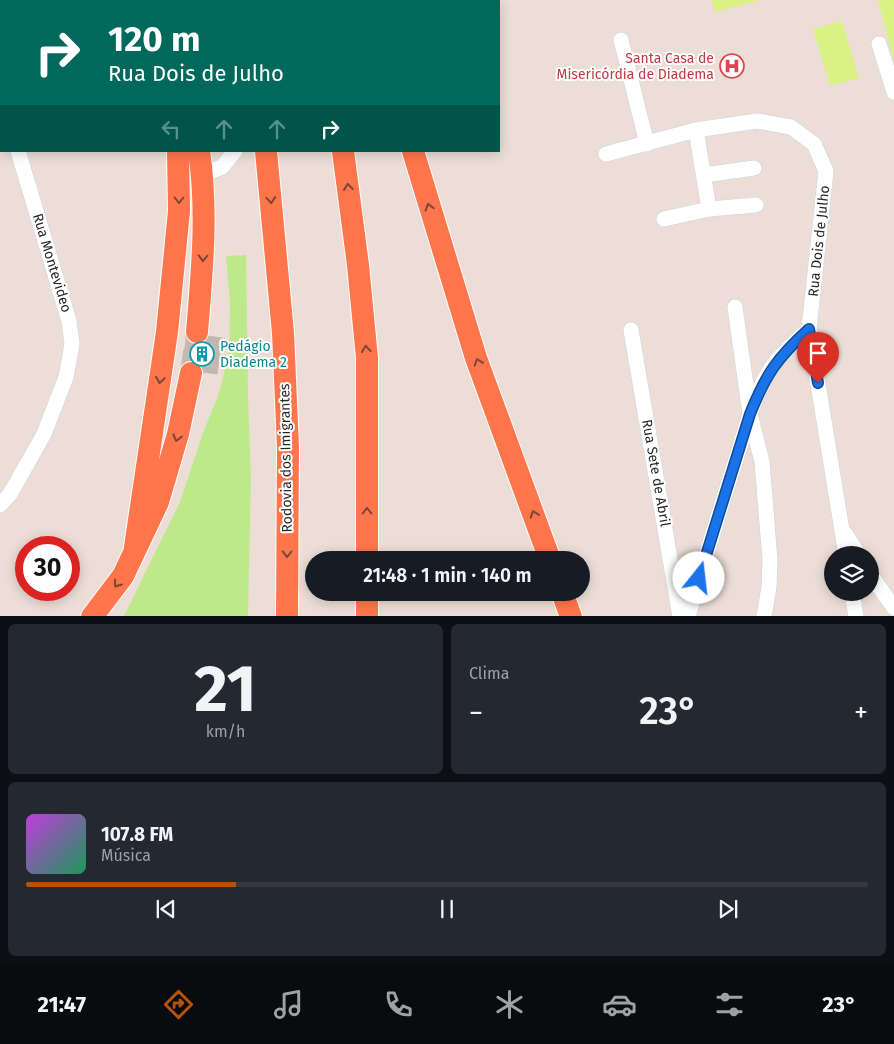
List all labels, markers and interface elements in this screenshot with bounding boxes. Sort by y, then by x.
text: 120 m [108,18,201,60]
icon: right [25,20,90,85]
place label: Santa Casa de Misericórdia de Diadema [557,50,714,83]
hospital icon: Santa Casa de Misericórdia de Diadema [719,53,745,79]
text: Rua Dois de Julho [108,60,284,87]
icon: left [157,115,185,143]
icon: ahead [210,115,238,143]
icon: ahead [263,115,291,143]
icon: right [316,115,344,143]
one-way arrow [343,183,354,191]
street label: Rua Dois de Julho [805,184,833,298]
one-way arrow [174,196,184,204]
one-way arrow [265,196,276,204]
one-way arrow [424,202,435,211]
street label: Rua Montevideo [29,211,75,315]
one-way arrow [198,255,209,263]
pin [797,332,839,383]
place label: Pedágio Diadema 2 [220,338,287,371]
icon: arrive [804,339,832,367]
building icon: Pedágio Diadema 2 [189,341,215,367]
one-way arrow [361,345,372,353]
one-way arrow [474,358,484,366]
one-way arrow [155,377,166,385]
street label: Rodovia dos Imigrantes [276,383,296,533]
street label: Rua Sete de Abril [638,418,674,528]
one-way arrow [172,433,183,442]
one-way arrow [362,507,372,515]
one-way arrow [530,510,540,519]
speed limit sign: 30 [15,536,80,601]
map controls [824,546,879,601]
button: layers [824,546,879,601]
one-way arrow [282,550,292,558]
position arrow [672,551,724,603]
text: 21:48 · 1 min · 140 m [363,564,532,587]
one-way arrow [114,578,123,588]
text: 21 [194,650,257,728]
text: Clima [469,664,509,683]
text: 23° [639,688,698,734]
text: − [469,696,483,729]
text: + [854,696,868,729]
text: km/h [206,722,245,741]
text: 107.8 FM [101,823,173,846]
text: Música [101,846,151,865]
icon: previous [152,895,180,923]
icon: pause [433,895,461,923]
icon: next [714,895,742,923]
icon: directions [161,987,196,1022]
icon: music [271,987,306,1022]
icon: phone [381,987,416,1022]
icon: climate [492,987,527,1022]
icon: car [602,987,637,1022]
icon: filters [712,987,747,1022]
text: 21:47 [38,991,86,1018]
text: 23° [822,991,856,1018]

